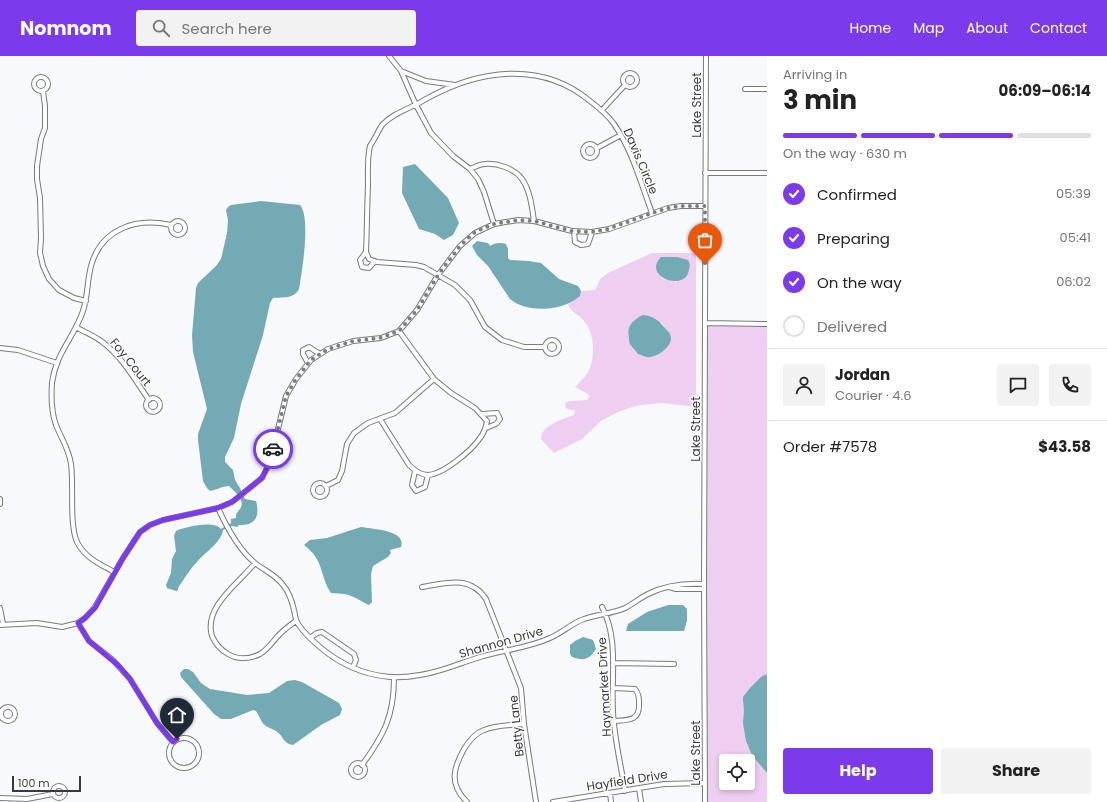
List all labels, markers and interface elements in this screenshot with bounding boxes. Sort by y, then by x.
search box [136,10,416,46]
text: Nomnom [20,15,112,42]
icon: search [150,17,172,39]
text: Search here [182,18,272,39]
text: Home [849,18,891,38]
text: Map [913,18,944,38]
text: About [966,18,1008,38]
text: Contact [1030,18,1087,38]
text: Arriving in [783,65,847,84]
street label: Lake Street [688,72,705,138]
text: 06:09–06:14 [999,80,1091,101]
text: 3 min [783,82,857,118]
street label: Davis Circle [619,125,663,197]
text: On the way · 630 m [783,144,907,163]
icon: check [783,183,805,205]
text: Confirmed [817,184,897,205]
text: 05:39 [1056,184,1091,203]
pin [688,223,722,264]
icon: check [783,227,805,249]
text: Preparing [817,228,890,249]
text: 05:41 [1060,228,1091,247]
icon: bag [694,229,716,251]
icon: check [783,271,805,293]
text: On the way [817,272,902,293]
text: 06:02 [1056,272,1091,291]
text: Delivered [817,316,887,337]
street label: Foy Court [106,334,156,390]
button: person [783,364,825,406]
text: Jordan [835,364,890,385]
button: chat [997,364,1039,406]
button: phone [1049,364,1091,406]
text: Courier · 4.6 [835,386,912,405]
street label: Lake Street [687,396,704,462]
courier [253,429,293,469]
text: Order #7578 [783,436,877,457]
text: $43.58 [1038,436,1091,457]
icon: car [262,438,284,460]
street label: Shannon Drive [457,622,545,662]
street label: Haymarket Drive [593,637,615,737]
street label: Betty Lane [504,694,528,758]
pin [160,698,194,739]
icon: home [166,704,188,726]
street label: Lake Street [687,720,704,786]
button: Help [783,748,933,794]
button: Share [941,748,1091,794]
map controls [719,754,755,790]
button: locate [719,754,755,790]
street label: Hayfield Drive [585,765,669,795]
scale bar [12,774,81,793]
text: 100 m [18,775,50,791]

